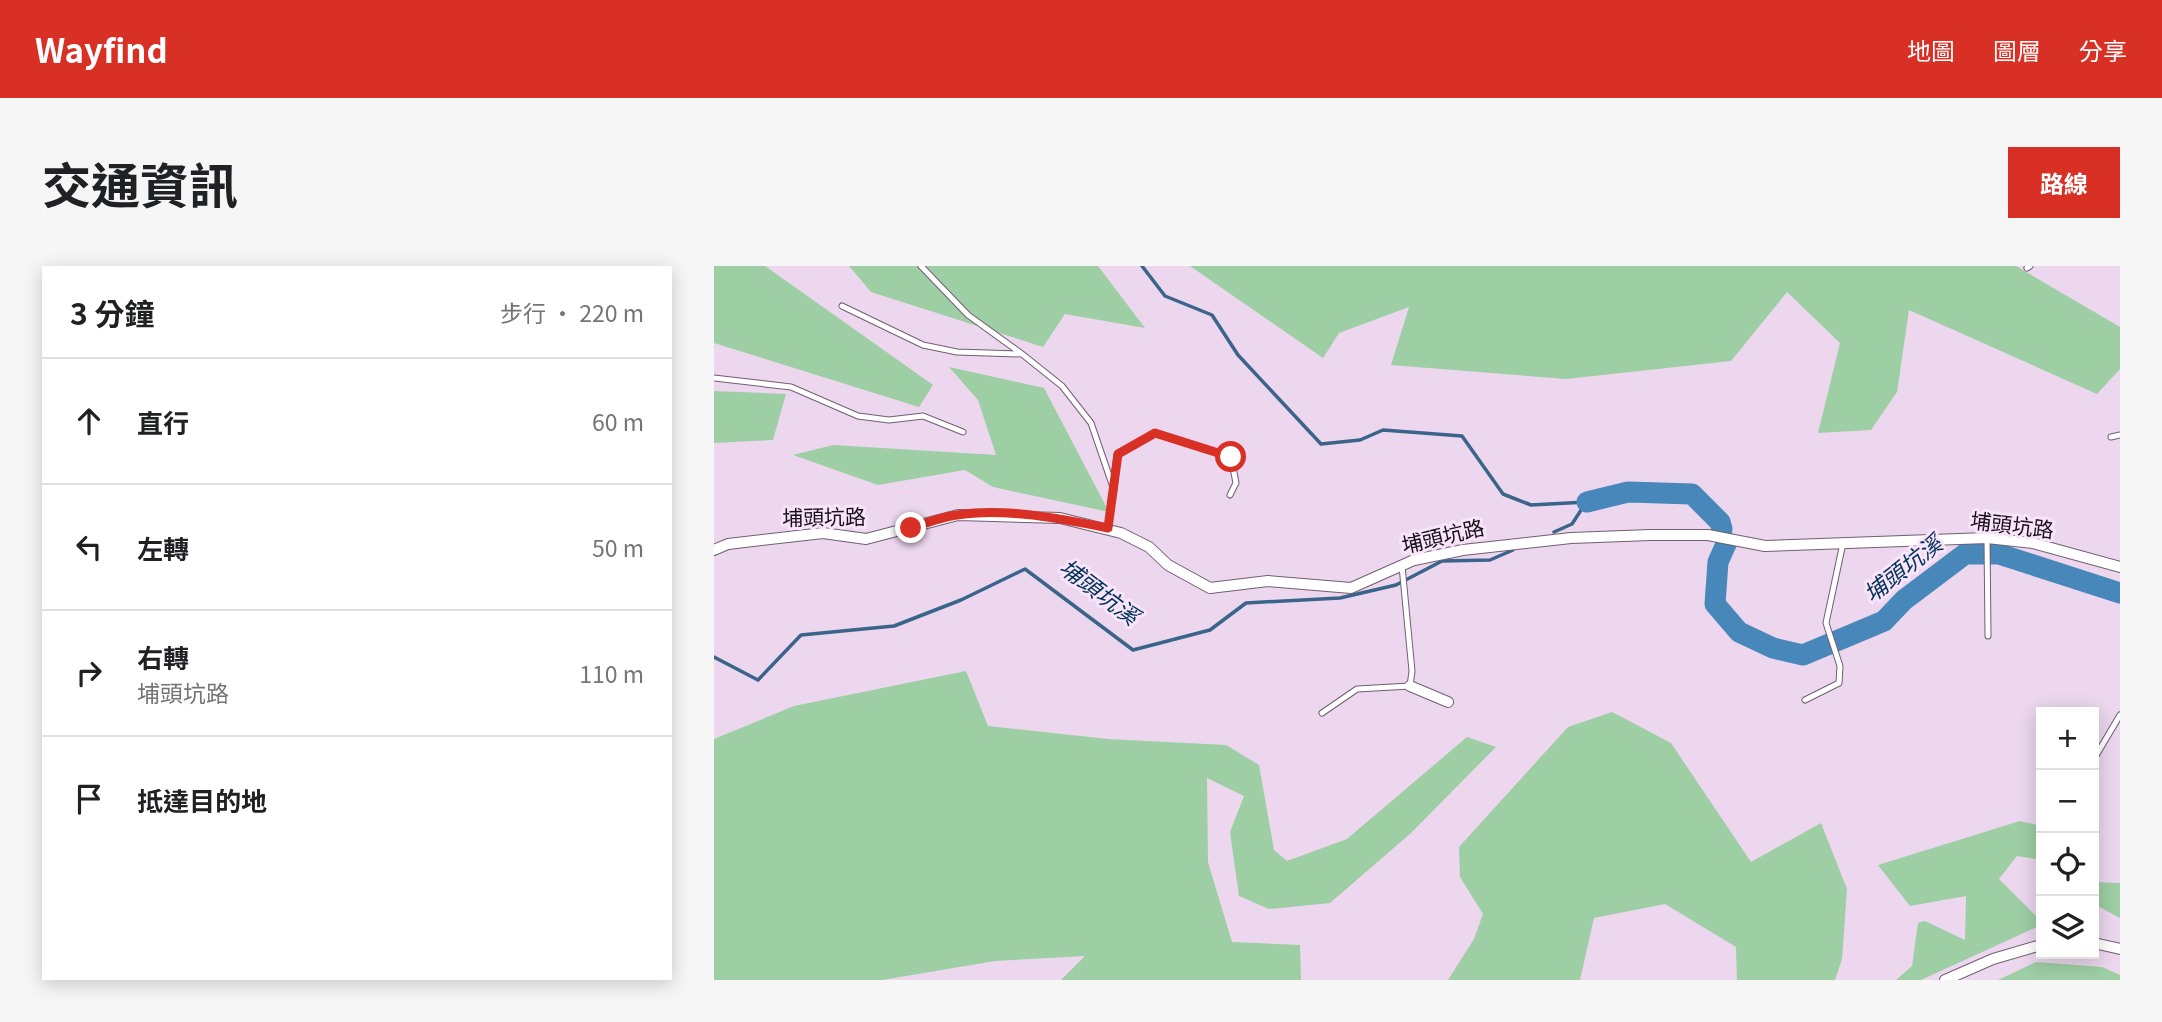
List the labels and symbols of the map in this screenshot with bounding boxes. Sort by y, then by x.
route start [1215,441,1246,472]
street label: 埔頭坑路 [782,500,866,532]
street label: 埔頭坑路 [1969,504,2056,544]
street label: 埔頭坑路 [1398,511,1487,559]
route end [895,512,926,543]
water label: 埔頭坑溪 [1855,524,1951,609]
water label: 埔頭坑溪 [1053,549,1150,633]

